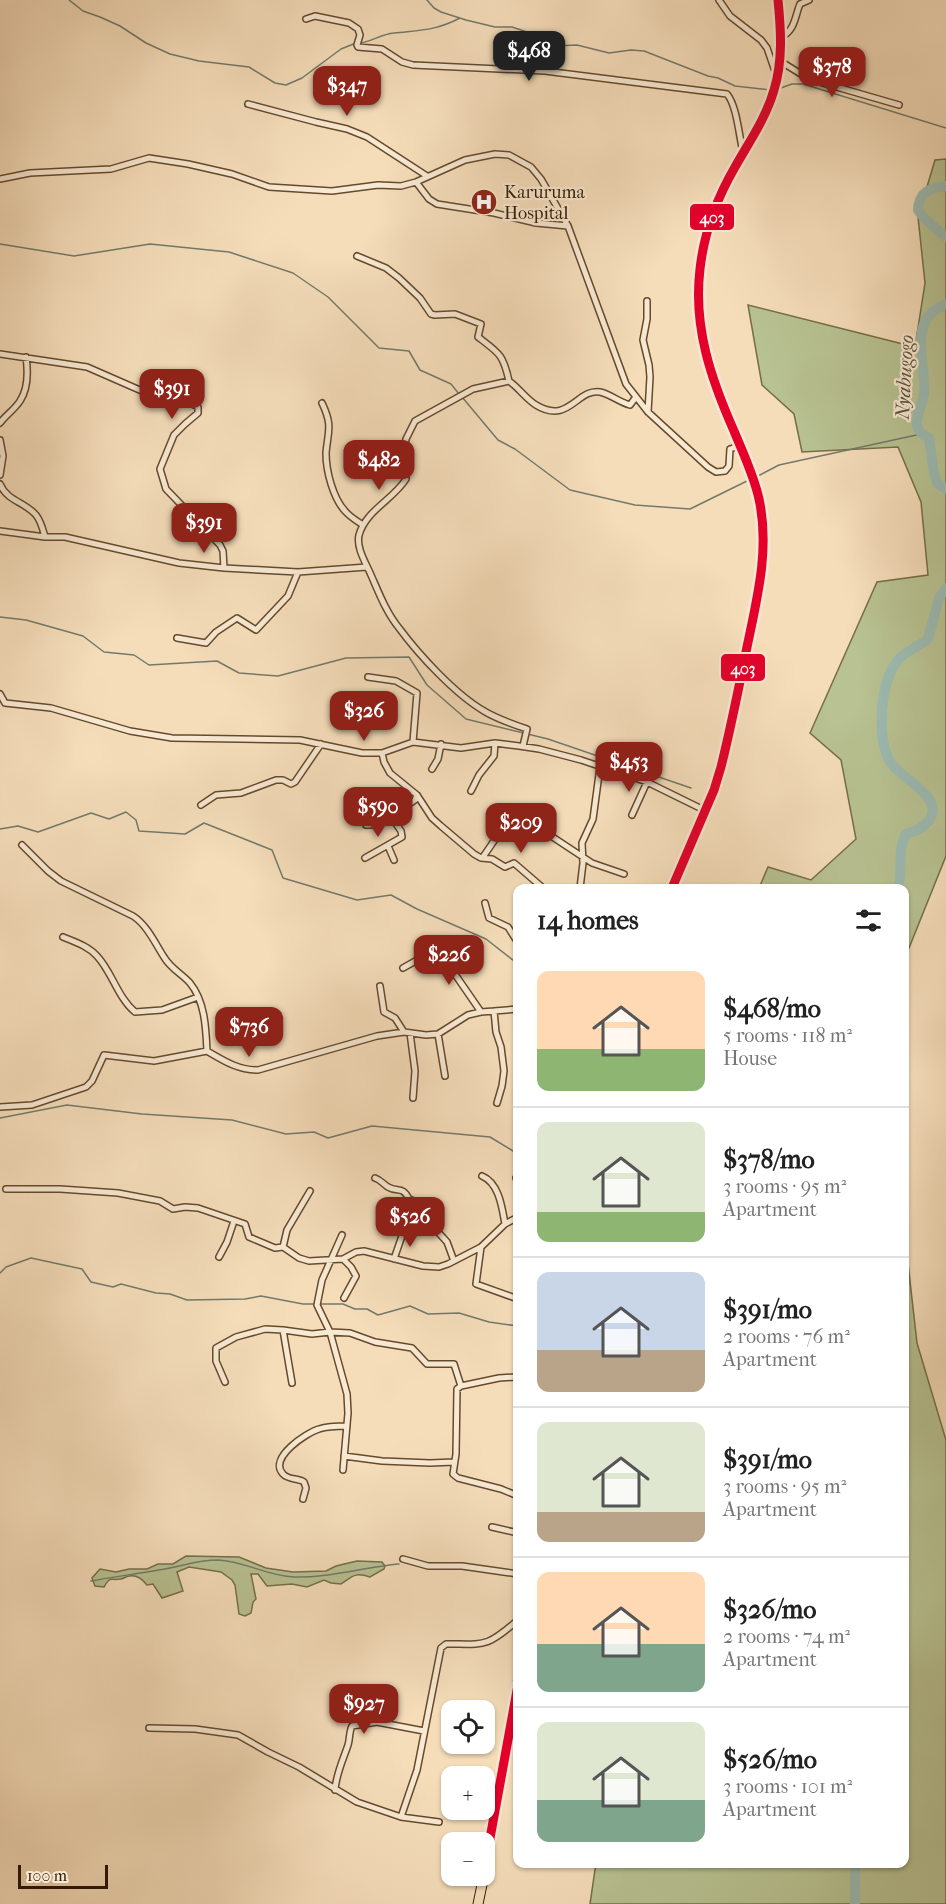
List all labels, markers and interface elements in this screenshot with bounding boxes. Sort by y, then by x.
pin: $468 [493,31,565,82]
text: $468 [507,39,551,62]
pin: $378 [796,47,868,98]
text: $378 [813,55,851,78]
pin: $347 [311,66,383,117]
text: $347 [327,74,367,97]
place label: Karuruma Hospital [504,182,585,224]
hospital icon: Karuruma Hospital [469,187,499,217]
line badge: 403 [689,203,735,231]
text: 403 [699,208,724,228]
water label: Nyabugogo [891,334,918,421]
pin: $391 [136,369,208,420]
text: $391 [154,377,190,400]
pin: $482 [343,440,415,491]
text: $482 [357,448,401,471]
pin: $391 [168,503,240,554]
text: $391 [186,511,222,534]
line badge: 403 [720,653,766,682]
text: 403 [730,659,755,679]
pin: $326 [328,691,400,742]
text: $326 [344,699,384,722]
pin: $453 [593,742,665,793]
text: $453 [609,750,649,773]
pin: $590 [342,787,414,838]
text: $590 [357,795,399,818]
pin: $209 [485,803,557,854]
text: $209 [500,811,542,834]
icon: filters [852,904,885,937]
text: 14 homes [537,905,639,936]
pin: $226 [413,935,485,986]
text: $226 [428,943,470,966]
text: $468/mo [723,993,821,1024]
icon: home [585,995,657,1067]
pin: $736 [213,1007,285,1058]
text: $736 [229,1015,269,1038]
text: 5 rooms · 118 m² [723,1024,852,1047]
text: House [723,1047,777,1070]
text: $378/mo [723,1144,815,1175]
icon: home [585,1146,657,1218]
text: 3 rooms · 95 m² [723,1175,846,1198]
pin: $526 [374,1197,446,1248]
text: Apartment [723,1198,817,1221]
text: $526 [390,1205,430,1228]
text: $391/mo [723,1294,812,1325]
icon: home [585,1296,657,1368]
text: 2 rooms · 76 m² [723,1325,850,1348]
text: Apartment [723,1348,817,1371]
text: $391/mo [723,1444,812,1475]
icon: home [585,1446,657,1518]
text: 3 rooms · 95 m² [723,1475,846,1498]
text: Apartment [723,1498,817,1521]
text: $326/mo [723,1594,816,1625]
icon: home [585,1596,657,1668]
text: 2 rooms · 74 m² [723,1625,850,1648]
text: Apartment [723,1648,817,1671]
pin: $927 [328,1684,400,1735]
text: $927 [343,1692,385,1715]
map controls [441,1700,495,1886]
button: locate [441,1700,495,1754]
text: $526/mo [723,1744,817,1775]
icon: home [585,1746,657,1818]
button: + [441,1766,495,1820]
text: 3 rooms · 101 m² [723,1775,852,1798]
text: Apartment [723,1798,817,1821]
button: − [441,1832,495,1886]
scale bar [18,1862,108,1890]
text: 100 m [27,1866,67,1885]

